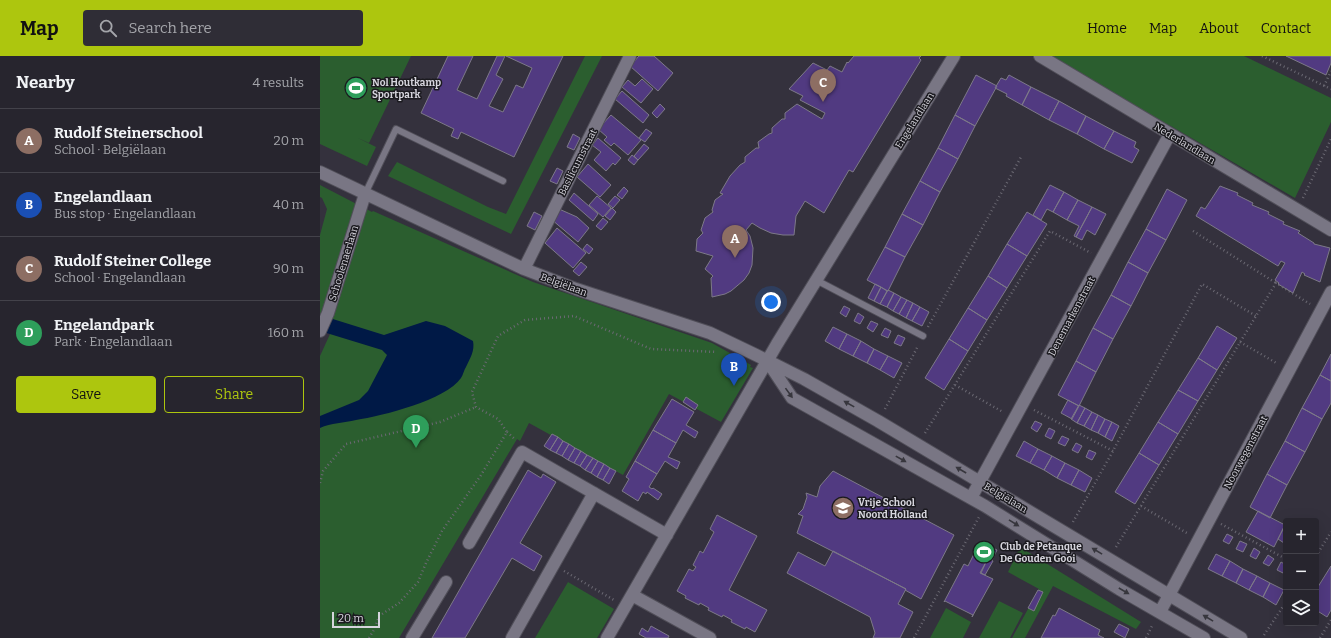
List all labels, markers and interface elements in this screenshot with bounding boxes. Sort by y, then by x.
search box [83,10,363,46]
text: Map [20,17,59,40]
icon: search [97,17,119,39]
text: Search here [129,19,212,37]
text: Home [1087,20,1127,37]
text: Map [1149,20,1177,37]
text: About [1199,20,1239,37]
text: Contact [1261,20,1311,37]
pin: C [810,69,836,102]
text: Nearby [16,72,75,93]
text: 4 results [252,75,304,90]
sports icon: Nol Houtkamp Sportpark [343,75,369,101]
place label: Nol Houtkamp Sportpark [372,77,441,101]
street label: Engelandlaan [893,90,937,151]
street label: Nederlandlaan [1152,121,1218,167]
text: Rudolf Steinerschool [54,124,203,142]
street label: Basilicumstraat [556,127,600,198]
text: A [24,133,34,148]
text: 20 m [274,133,304,148]
text: School · Belgiëlaan [54,142,166,157]
text: Engelandlaan [54,188,152,206]
text: B [25,197,33,212]
text: 40 m [273,197,304,212]
text: Bus stop · Engelandlaan [54,206,196,221]
street label: Schoolenaerlaan [327,223,361,303]
pin: A [722,225,748,258]
text: Rudolf Steiner College [54,252,211,270]
text: C [25,261,33,276]
text: 90 m [273,261,304,276]
text: School · Engelandlaan [54,270,186,285]
street label: Belgiëlaan [539,271,589,299]
street label: Denemarkenstraat [1046,275,1098,358]
your location [761,292,781,312]
text: Engelandpark [54,316,154,334]
text: D [24,325,34,340]
text: 160 m [268,325,304,340]
text: Park · Engelandlaan [54,334,172,349]
pin: B [721,353,747,386]
button: Save [16,376,156,413]
button: Share [164,376,304,413]
one-way arrow [785,388,793,398]
one-way arrow [843,401,855,408]
street label: Noorwegenstraat [1221,413,1270,491]
pin: D [403,415,429,448]
one-way arrow [895,455,907,462]
one-way arrow [955,467,967,474]
street label: Belgiëlaan [982,480,1030,516]
school or university icon: Vrije School Noord Holland [830,495,856,521]
place label: Vrije School Noord Holland [858,497,927,521]
map controls [1283,518,1319,626]
button: + [1283,518,1319,554]
one-way arrow [1008,520,1019,527]
sports icon: Club de Petanque De Gouden Gooi [971,539,997,565]
place label: Club de Petanque De Gouden Gooi [1000,541,1082,565]
one-way arrow [1091,547,1103,554]
button: − [1283,554,1319,590]
one-way arrow [1118,588,1130,595]
button: layers [1283,590,1319,626]
scale bar [332,610,380,629]
text: 20 m [338,612,364,625]
one-way arrow [1202,614,1214,621]

